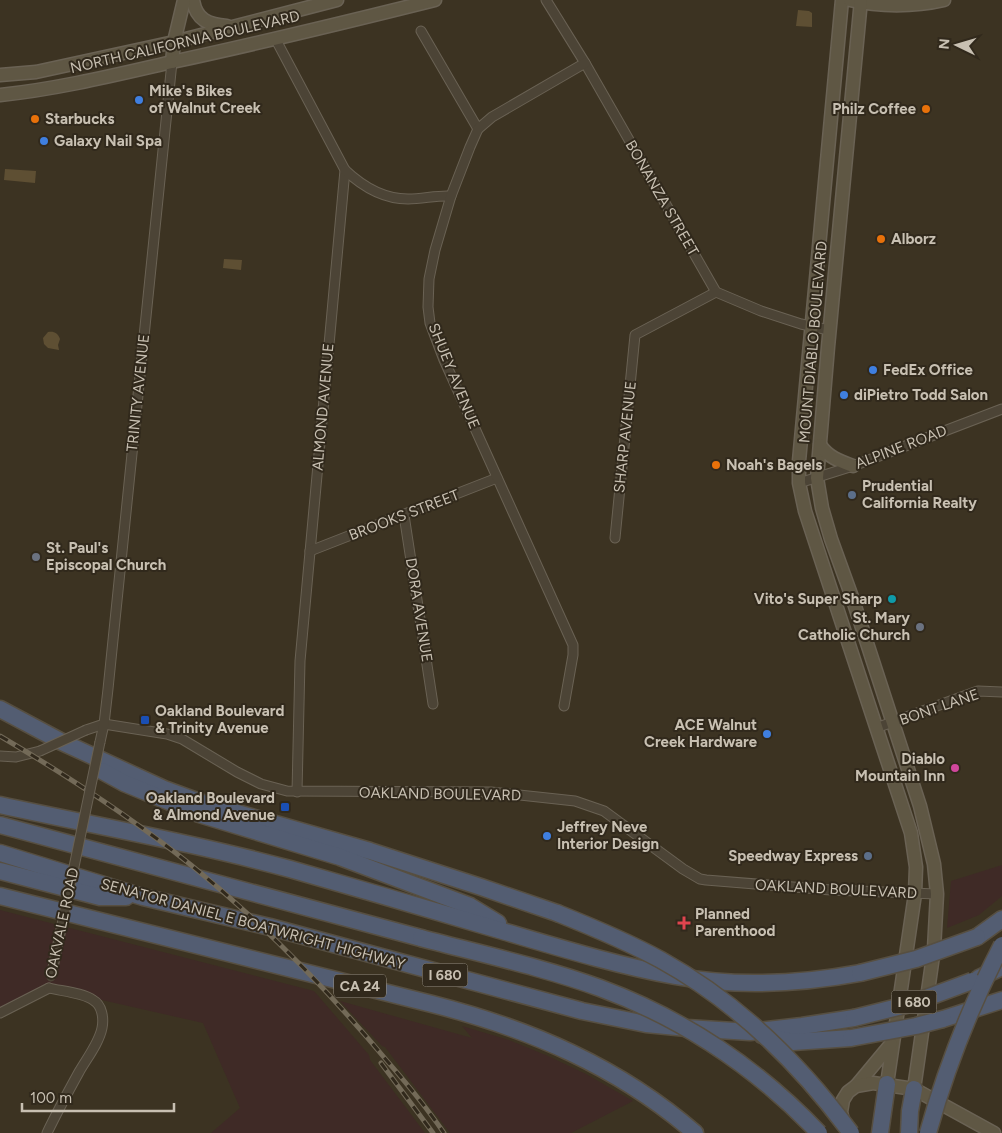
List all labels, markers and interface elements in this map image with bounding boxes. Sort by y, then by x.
street label: NORTH CALIFORNIA BOULEVARD [68,7,302,77]
north arrow [932,20,982,70]
text: N [936,38,953,50]
place label: Mike's Bikes of Walnut Creek [149,82,261,117]
marker: Mike's Bikes of Walnut Creek [133,94,145,106]
place label: Philz Coffee [832,100,917,118]
marker: Philz Coffee [920,103,932,115]
place label: Starbucks [45,110,114,128]
marker: Starbucks [29,113,41,125]
place label: Galaxy Nail Spa [54,132,162,150]
marker: Galaxy Nail Spa [38,135,50,147]
street label: BONANZA STREET [622,137,703,260]
place label: Alborz [891,230,936,248]
marker: Alborz [875,233,887,245]
street label: MOUNT DIABLO BOULEVARD [795,240,831,444]
street label: SHUEY AVENUE [425,320,483,432]
street label: TRINITY AVENUE [123,333,153,453]
street label: ALMOND AVENUE [308,343,338,471]
place label: FedEx Office [883,361,974,379]
marker: FedEx Office [867,364,879,376]
street label: SHARP AVENUE [610,380,640,494]
place label: diPietro Todd Salon [854,386,988,404]
marker: diPietro Todd Salon [838,389,850,401]
street label: ALPINE ROAD [853,421,949,473]
place label: Noah's Bagels [726,456,822,474]
marker: Noah's Bagels [710,459,722,471]
place label: Prudential California Realty [862,477,977,512]
street label: BROOKS STREET [346,485,462,544]
marker: Prudential California Realty [846,489,858,501]
place label: St. Paul's Episcopal Church [46,539,166,574]
marker: St. Paul's Episcopal Church [30,551,42,563]
street label: DORA AVENUE [402,557,436,663]
place label: Vito's Super Sharp [754,590,882,608]
marker: Vito's Super Sharp [886,593,898,605]
place label: St. Mary Catholic Church [798,609,910,644]
marker: St. Mary Catholic Church [914,621,926,633]
street label: BONT LANE [897,685,981,729]
place label: Oakland Boulevard & Trinity Avenue [155,702,284,737]
marker: Oakland Boulevard & Trinity Avenue [139,714,151,726]
place label: ACE Walnut Creek Hardware [644,716,758,751]
marker: ACE Walnut Creek Hardware [761,728,773,740]
place label: Diablo Mountain Inn [855,750,945,785]
marker: Diablo Mountain Inn [949,762,961,774]
street label: OAKLAND BOULEVARD [359,784,521,804]
place label: Oakland Boulevard & Almond Avenue [146,789,276,824]
marker: Oakland Boulevard & Almond Avenue [279,801,291,813]
place label: Jeffrey Neve Interior Design [557,818,659,853]
marker: Jeffrey Neve Interior Design [541,830,553,842]
place label: Speedway Express [728,847,858,865]
marker: Speedway Express [862,850,874,862]
street label: OAKVALE ROAD [41,866,83,980]
street label: SENATOR DANIEL E BOATWRIGHT HIGHWAY [99,875,407,973]
street label: OAKLAND BOULEVARD [755,876,917,902]
place label: Planned Parenthood [695,905,775,940]
marker: Planned Parenthood [677,916,691,930]
road number: I 680 [422,964,468,986]
road number: CA 24 [334,974,386,998]
road number: I 680 [892,990,936,1014]
scale bar [22,1080,175,1112]
text: 100 m [30,1089,72,1107]

